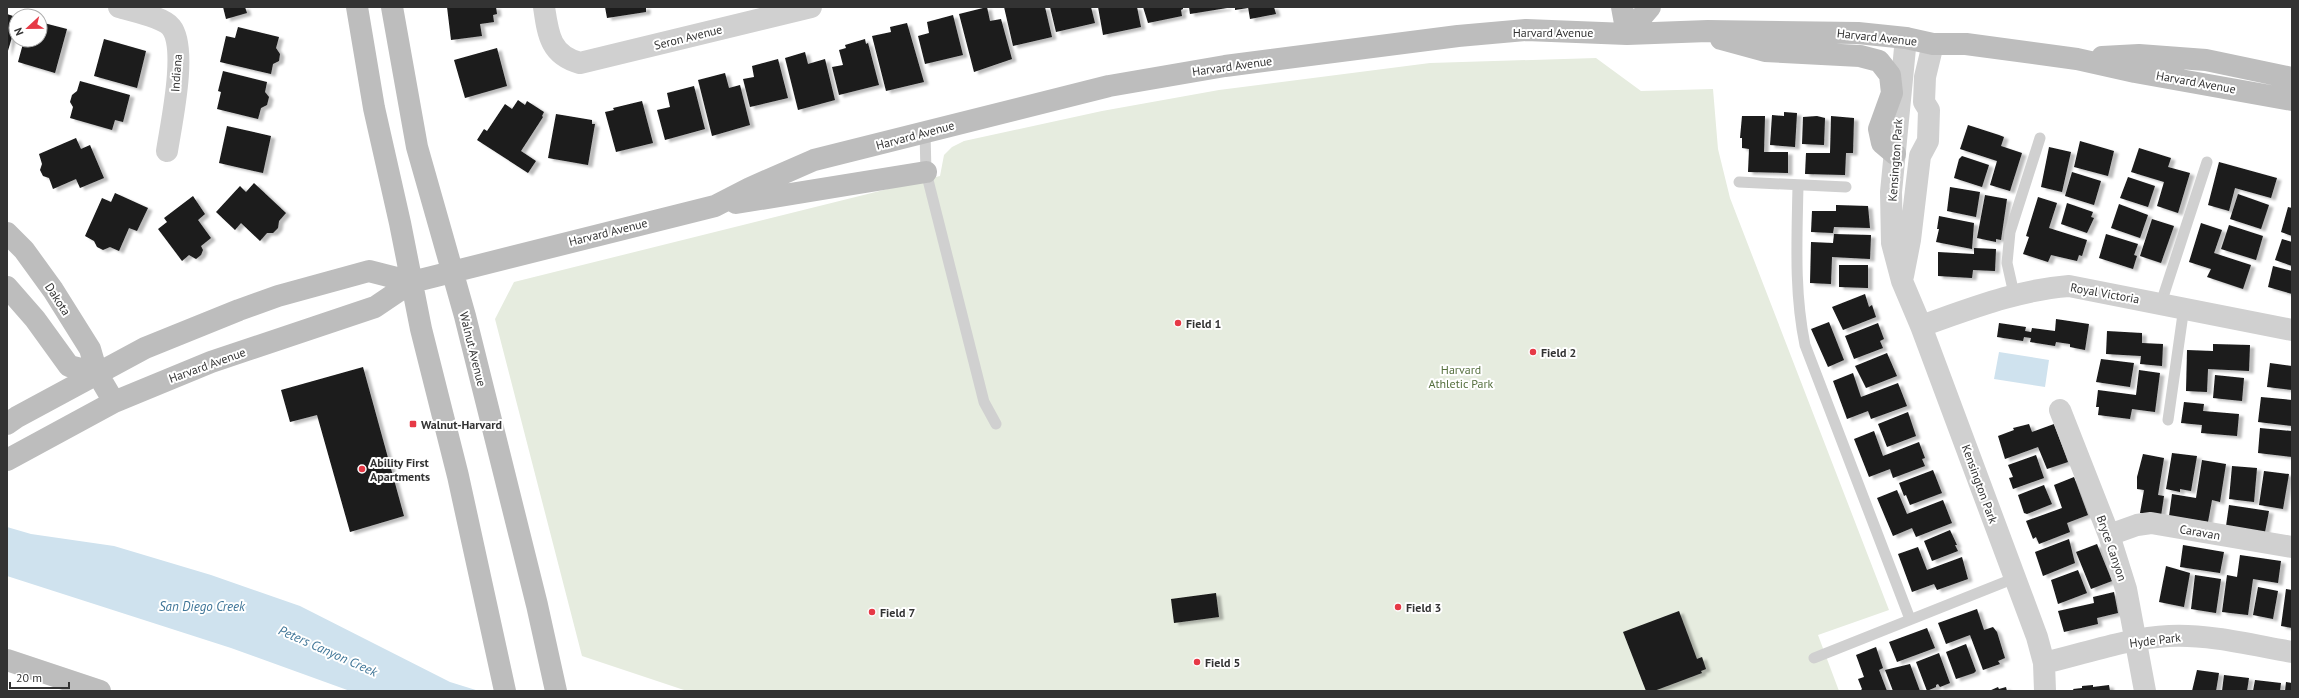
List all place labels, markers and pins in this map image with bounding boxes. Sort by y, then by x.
place label: Field 1 [1186,316,1221,331]
marker: Field 1 [1173,318,1183,328]
place label: Field 2 [1541,345,1576,360]
marker: Field 2 [1528,347,1538,357]
place label: Walnut-Harvard [421,417,502,432]
marker: Walnut-Harvard [408,419,418,429]
place label: Ability First Apartments [370,455,430,484]
marker: Ability First Apartments [357,464,367,474]
place label: Field 3 [1406,600,1441,615]
marker: Field 3 [1393,602,1403,612]
place label: Field 7 [880,605,915,620]
marker: Field 7 [867,607,877,617]
place label: Field 5 [1205,655,1240,670]
marker: Field 5 [1192,657,1202,667]

